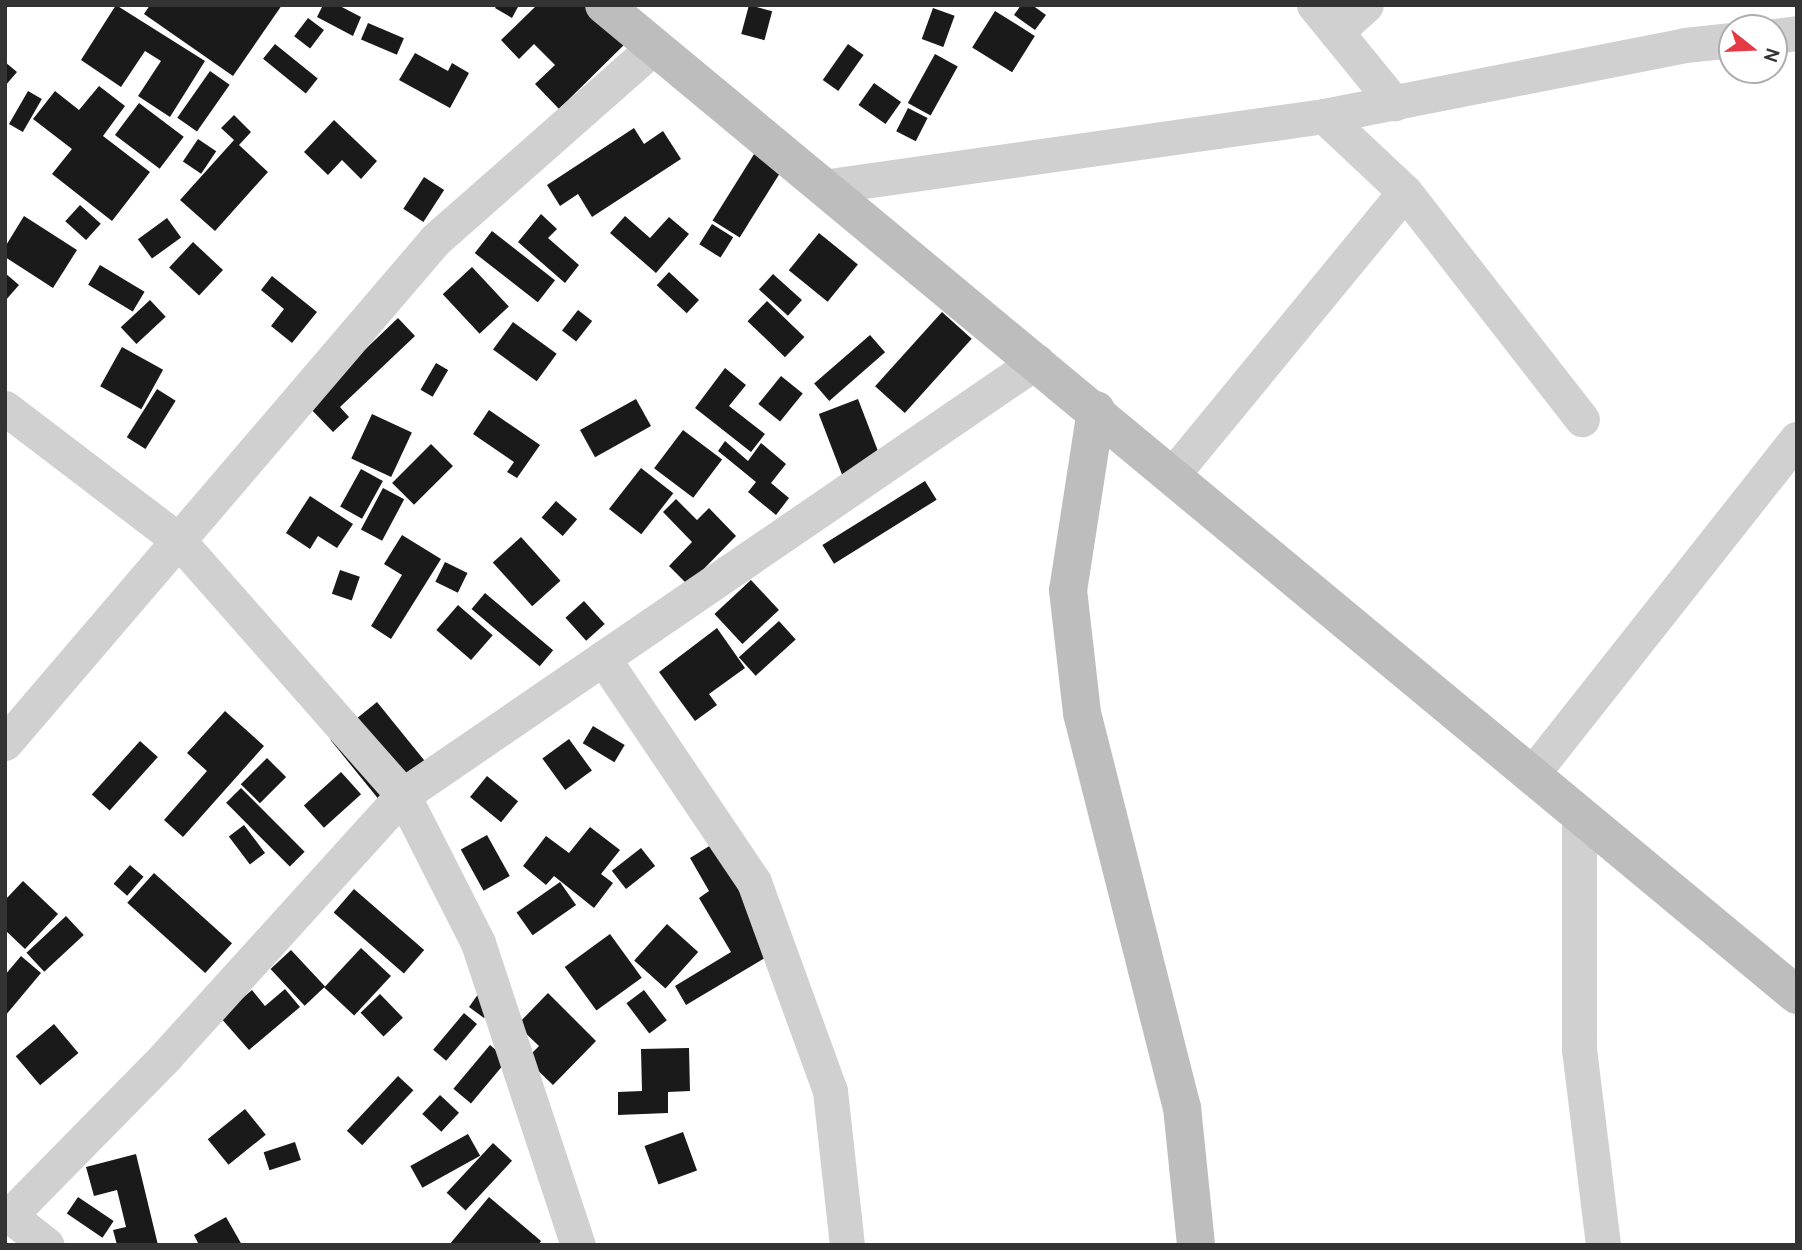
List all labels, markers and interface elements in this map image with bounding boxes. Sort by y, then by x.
north arrow [1718,14,1788,84]
text: N [1759,45,1785,65]

